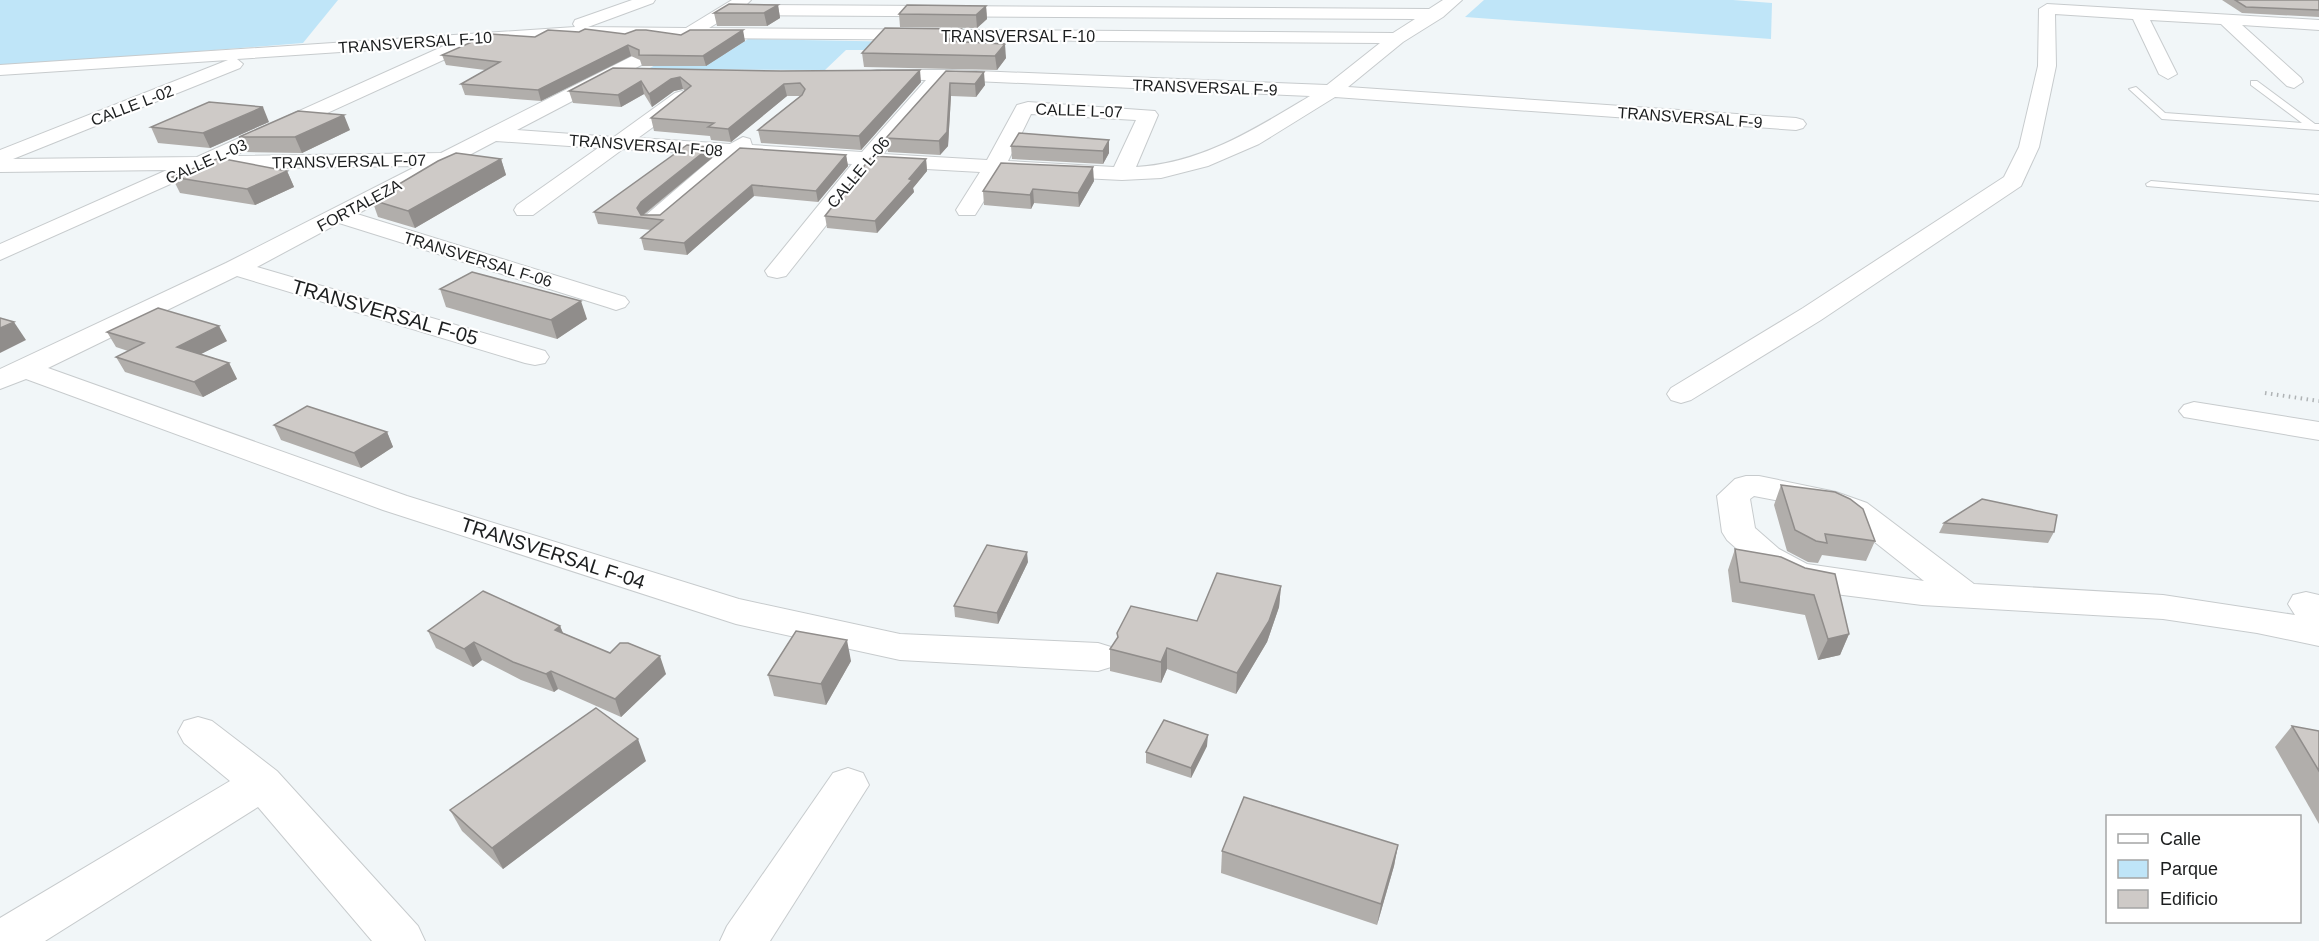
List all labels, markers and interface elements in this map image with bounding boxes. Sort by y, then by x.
street label: TRANSVERSAL F-10 [941,28,1095,45]
street label: TRANSVERSAL F-10 [338,29,493,56]
street label: TRANSVERSAL F-9 [1132,76,1278,99]
street label: CALLE L-02 [88,82,176,129]
street label: CALLE L-07 [1035,100,1123,121]
street label: TRANSVERSAL F-9 [1617,104,1763,131]
street label: TRANSVERSAL F-08 [568,132,724,159]
street label: CALLE L-06 [824,133,893,211]
street label: CALLE L-03 [163,136,250,187]
street label: TRANSVERSAL F-07 [272,152,426,171]
street label: FORTALEZA [314,176,404,235]
street label: TRANSVERSAL F-06 [402,229,554,290]
street label: TRANSVERSAL F-05 [289,275,481,349]
street label: TRANSVERSAL F-04 [458,513,648,593]
legend [2106,815,2301,923]
text: Calle [2160,829,2201,849]
text: Parque [2160,859,2218,879]
text: Edificio [2160,889,2218,909]

